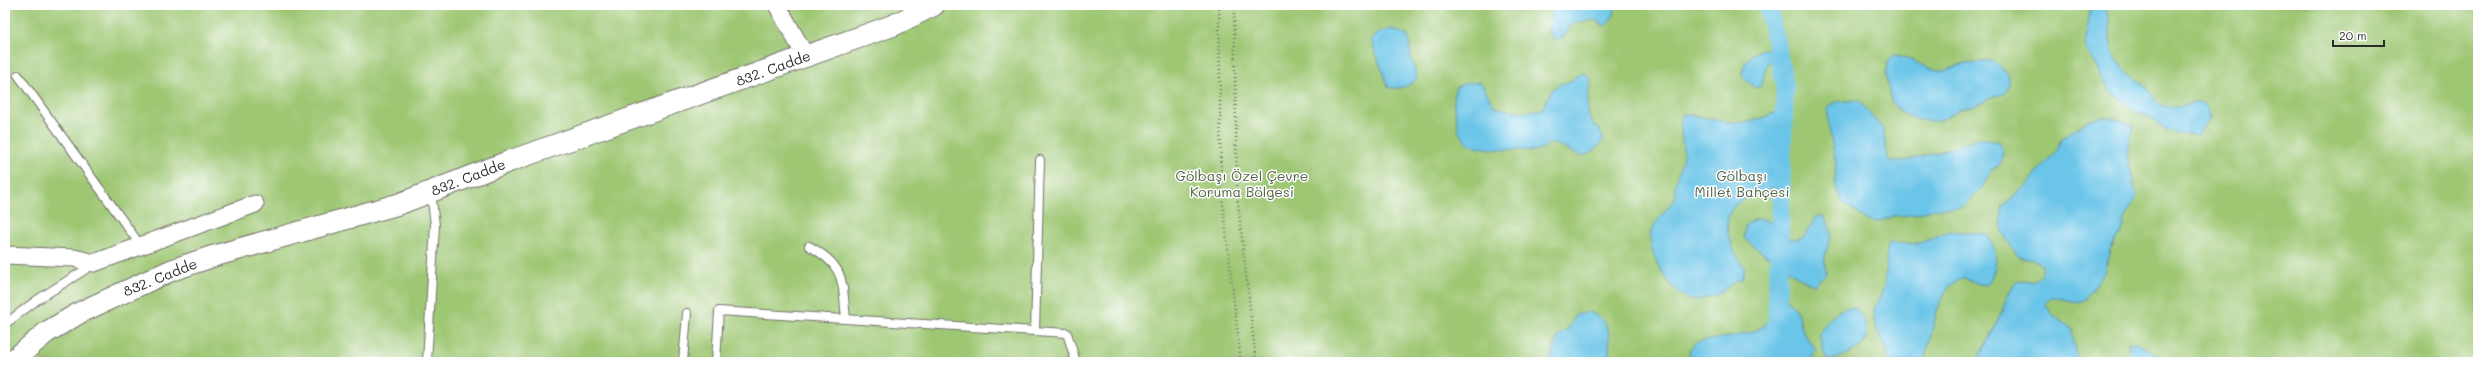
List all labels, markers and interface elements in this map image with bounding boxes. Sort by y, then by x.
scale bar [2333,22,2384,48]
text: 20 m [2339,27,2367,43]
street label: 832. Cadde [733,46,813,90]
street label: 832. Cadde [428,154,508,200]
park label: Gölbaşı Özel Çevre Koruma Bölgesi [1176,166,1308,201]
park label: Gölbaşı Millet Bahçesi [1694,166,1790,201]
street label: 832. Cadde [120,254,200,300]

